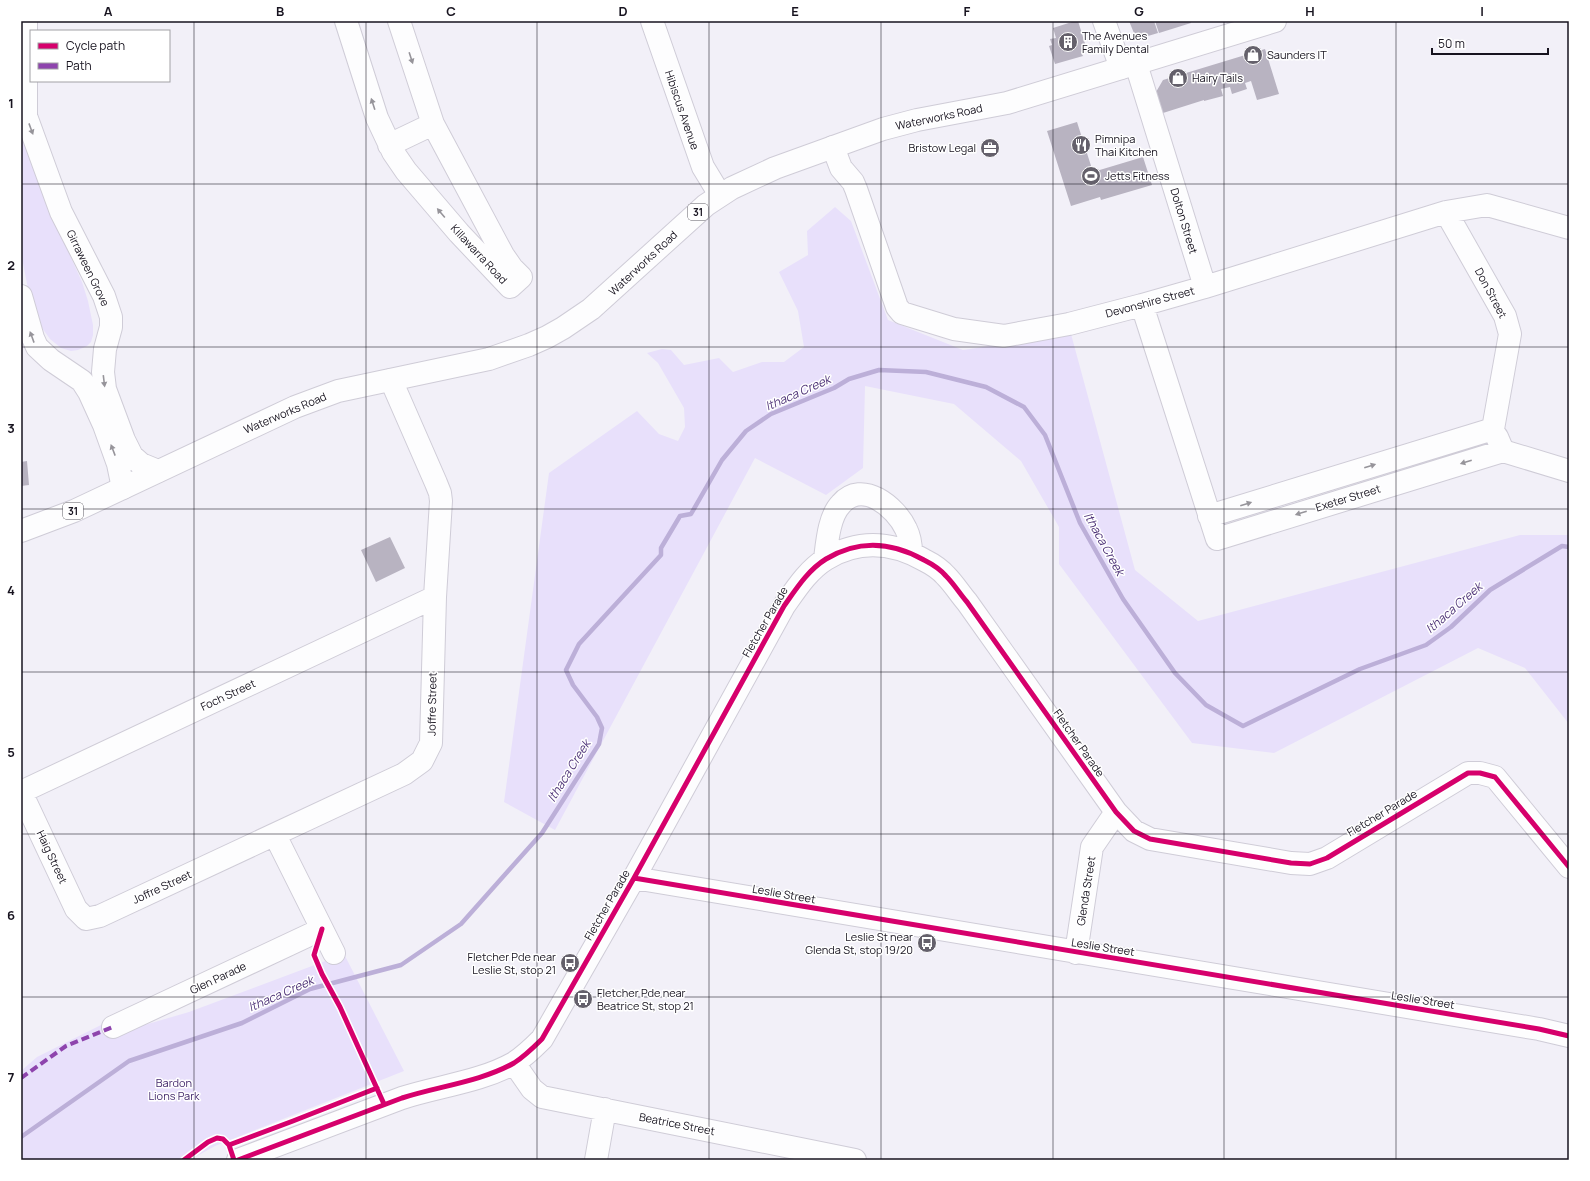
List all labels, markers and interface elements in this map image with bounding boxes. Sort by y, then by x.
text: A [104,2,113,20]
text: B [276,2,284,20]
text: C [446,2,456,20]
text: D [618,2,628,20]
text: E [791,2,799,20]
text: F [964,2,971,20]
text: G [1134,2,1144,20]
text: H [1305,2,1315,20]
text: I [1480,2,1484,20]
place label: The Avenues Family Dental [1082,28,1149,56]
legend [30,30,170,82]
scale bar [1432,30,1548,56]
building icon: The Avenues Family Dental [1057,31,1079,53]
text: 50 m [1438,35,1465,52]
text: Cycle path [66,37,125,54]
shop icon: Saunders IT [1242,44,1264,66]
place label: Saunders IT [1267,47,1327,62]
one-way arrow [408,53,414,65]
text: Path [66,57,92,74]
shop icon: Hairy Tails [1167,67,1189,89]
street label: Hibiscus Avenue [662,68,703,152]
place label: Hairy Tails [1192,70,1243,85]
text: 1 [8,94,14,112]
one-way arrow [370,98,376,110]
street label: Waterworks Road [894,100,984,133]
one-way arrow [29,124,35,136]
place label: Pimnipa Thai Kitchen [1095,131,1158,159]
restaurant icon: Pimnipa Thai Kitchen [1070,134,1092,156]
office icon: Bristow Legal [979,137,1001,159]
place label: Bristow Legal [909,140,976,155]
sports icon: Jetts Fitness [1080,165,1102,187]
place label: Jetts Fitness [1105,168,1170,183]
street label: Dolton Street [1167,186,1202,256]
road number: 31 [688,204,708,220]
one-way arrow [437,208,446,218]
street label: Killawarra Road [448,221,511,287]
street label: Girraween Grove [63,227,114,309]
street label: Waterworks Road [605,227,680,298]
text: 2 [7,256,15,274]
street label: Don Street [1472,265,1511,321]
street label: Devonshire Street [1104,282,1196,321]
one-way arrow [29,330,35,342]
water label: Ithaca Creek [762,370,835,415]
one-way arrow [100,375,107,387]
street label: Waterworks Road [241,388,329,437]
text: 3 [7,419,15,437]
one-way arrow [109,444,115,456]
one-way arrow [1459,459,1471,465]
one-way arrow [1364,463,1376,469]
street label: Exeter Street [1313,481,1382,515]
one-way arrow [1240,501,1252,507]
road number: 31 [63,503,83,519]
water label: Ithaca Creek [1080,509,1130,580]
one-way arrow [1295,510,1307,516]
water label: Ithaca Creek [1422,577,1487,637]
text: 4 [7,581,15,599]
street label: Fletcher Parade [738,583,791,660]
street label: Joffre Street [423,672,440,736]
street label: Foch Street [198,675,258,714]
street label: Fletcher Parade [1051,706,1109,780]
water label: Ithaca Creek [543,735,595,805]
text: 5 [7,743,15,761]
street label: Fletcher Parade [1344,785,1420,839]
street label: Haig Street [34,828,71,886]
street label: Glenda Street [1073,855,1098,927]
street label: Joffre Street [130,866,194,907]
street label: Fletcher Parade [580,866,633,943]
street label: Leslie Street [751,881,817,906]
text: 6 [7,906,15,924]
place label: Leslie St near Glenda St, stop 19/20 [805,929,913,957]
bus stop icon: Leslie St near Glenda St, stop 19/20 [916,932,938,954]
street label: Leslie Street [1070,934,1136,959]
place label: Fletcher Pde near Leslie St, stop 21 [467,949,556,977]
bus stop icon: Fletcher Pde near Leslie St, stop 21 [559,952,581,974]
street label: Glen Parade [187,958,249,997]
water label: Ithaca Creek [245,971,318,1016]
place label: Fletcher Pde near Beatrice St, stop 21 [597,985,694,1013]
street label: Leslie Street [1390,987,1456,1012]
bus stop icon: Fletcher Pde near Beatrice St, stop 21 [572,988,594,1010]
text: 7 [8,1068,15,1086]
park label: Bardon Lions Park [148,1075,200,1103]
street label: Beatrice Street [638,1109,716,1138]

